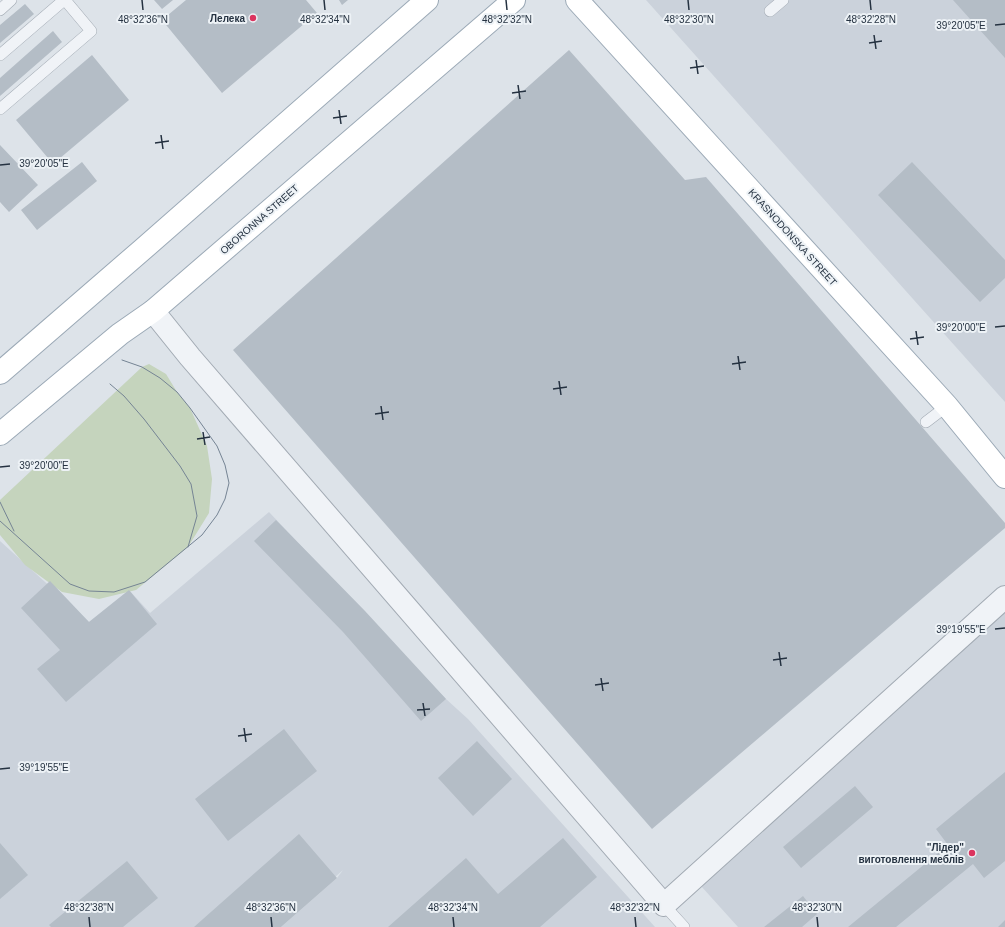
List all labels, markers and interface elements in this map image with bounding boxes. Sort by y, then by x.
place label: Лелека [210,13,245,24]
marker: Лелека [248,13,258,23]
text: 48°32'36"N [118,14,168,25]
text: 48°32'34"N [300,14,350,25]
text: 48°32'32"N [482,14,532,25]
text: 48°32'30"N [664,14,714,25]
text: 48°32'28"N [846,14,896,25]
text: 39°20'05"E [936,20,986,31]
text: 39°20'05"E [19,158,69,169]
street label: OBORONNA STREET [218,182,301,256]
street label: KRASNODONSKA STREET [746,187,839,288]
text: 39°20'00"E [936,322,986,333]
text: 39°20'00"E [19,460,69,471]
text: 39°19'55"E [936,624,986,635]
text: 39°19'55"E [19,762,69,773]
place label: "Лідер" виготовлення меблів [858,842,964,865]
marker: "Лідер" виготовлення меблів [967,848,977,858]
text: 48°32'38"N [64,902,114,913]
text: 48°32'36"N [246,902,296,913]
text: 48°32'34"N [428,902,478,913]
text: 48°32'32"N [610,902,660,913]
text: 48°32'30"N [792,902,842,913]

